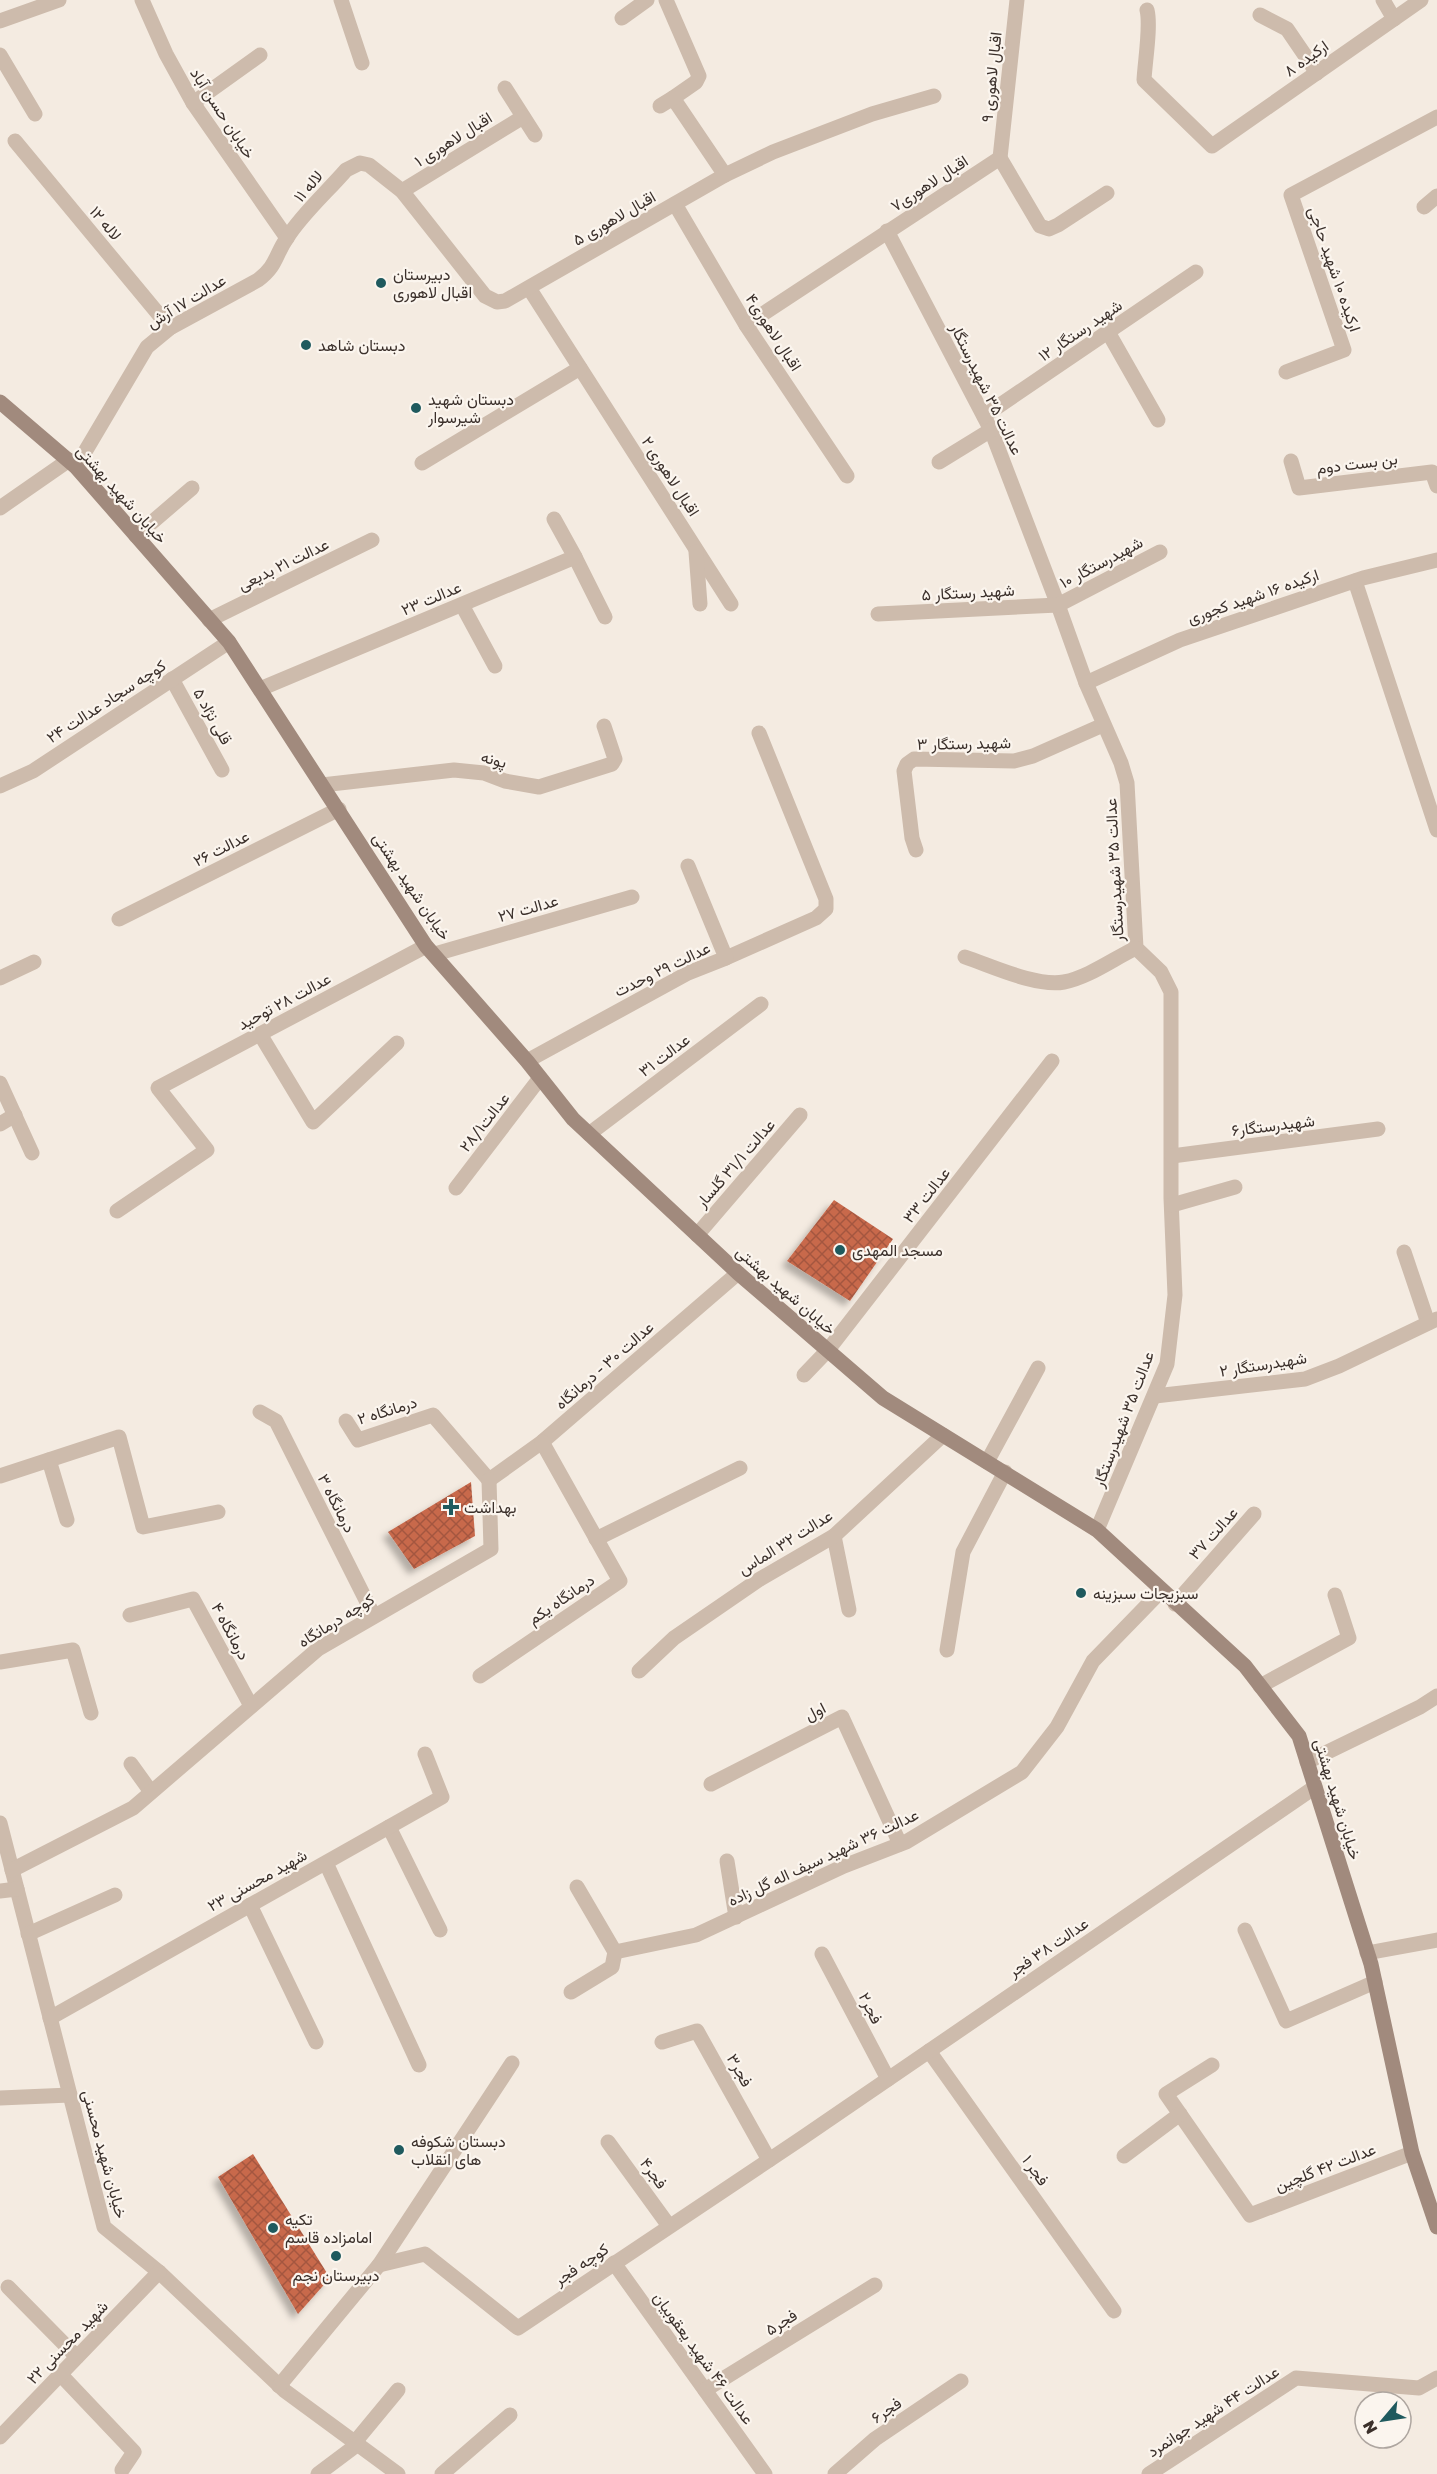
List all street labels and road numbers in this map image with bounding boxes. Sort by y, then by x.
street label: اقبال لاهوری ۹ [976,31,1007,123]
street label: ارکیده ۸ [1280,35,1333,81]
street label: خیابان حسن آباد [185,64,260,163]
street label: اقبال لاهوری ۱ [411,107,496,172]
street label: اقبال لاهوری۷ [886,151,972,216]
street label: لاله ۱۱ [289,166,327,206]
street label: اقبال لاهوری ۵ [569,186,660,251]
street label: لاله ۱۲ [86,202,126,244]
street label: ارکیده ۱۰ شهید حاجی [1303,204,1366,334]
street label: عدالت ۱۷ آرش [143,270,230,333]
street label: اقبال لاهوری۴ [741,290,806,375]
street label: شهید رستگار ۱۲ [1034,295,1126,366]
street label: عدالت ۳۵ شهیدرستگار [945,319,1027,458]
street label: اقبال لاهوری ۲ [637,432,704,520]
street label: خیابان شهید بهشتی [72,441,172,548]
street label: بن بست دوم [1315,448,1399,479]
street label: شهیدرستگار ۱۰ [1056,532,1146,593]
street label: عدالت ۲۱ بدیعی [234,533,332,596]
street label: ارکیده ۱۶ شهید کجوری [1185,564,1322,629]
street label: عدالت ۲۳ [398,576,464,620]
street label: شهید رستگار ۵ [921,580,1015,605]
street label: کوچه سجاد عدالت ۲۴ [43,655,170,749]
street label: قلی نژاد ۵ [188,684,237,748]
street label: شهید رستگار ۳ [917,732,1011,755]
street label: پونه [478,746,509,774]
street label: عدالت ۳۵ شهیدرستگار [1100,798,1129,943]
street label: عدالت ۲۶ [190,825,252,871]
street label: خیابان شهید بهشتی [368,828,456,944]
street label: عدالت ۲۷ [496,890,560,926]
street label: عدالت ۲۹ وحدت [611,937,714,1002]
street label: عدالت ۲۸ توحید [234,968,335,1035]
street label: عدالت ۳۱ [634,1029,694,1081]
street label: عدالت۲۸/۱ [455,1088,513,1156]
street label: شهیدرستگار۶ [1230,1110,1316,1141]
street label: عدالت ۳۱/۱ گلسار [690,1115,780,1213]
street label: عدالت ۳۳ [898,1163,954,1227]
street label: خیابان شهید بهشتی [731,1241,840,1340]
street label: عدالت ۳۰ - درمانگاه [550,1317,658,1414]
street label: شهیدرستگار ۲ [1218,1347,1308,1382]
street label: عدالت ۳۵ شهیدرستگار [1088,1348,1159,1491]
street label: درمانگاه ۲ [355,1391,420,1429]
street label: درمانگاه ۳ [313,1470,360,1536]
street label: عدالت ۳۷ [1184,1503,1242,1563]
street label: عدالت ۳۲ الماس [734,1505,836,1580]
street label: درمانگاه یکم [524,1569,599,1629]
street label: کوچه درمانگاه [294,1589,379,1653]
street label: درمانگاه ۴ [207,1599,254,1664]
street label: اول [801,1697,829,1726]
street label: خیابان شهید بهشتی [1309,1736,1366,1863]
street label: عدالت ۳۶ شهید سیف اله گل زاده [724,1804,922,1911]
street label: شهید محسنی ۲۳ [204,1844,311,1916]
street label: عدالت ۳۸ فجر [1003,1913,1092,1983]
street label: فجر۲ [854,1989,887,2028]
street label: فجر۳ [722,2050,757,2091]
street label: خیابان شهید محسنی [77,2088,132,2221]
street label: عدالت ۴۲ گلچین [1272,2139,1379,2197]
street label: فجر ۱ [1018,2151,1054,2190]
street label: فجر۴ [635,2154,672,2193]
street label: کوچه فجر [549,2238,613,2292]
street label: عدالت ۴۶ شهید یعقوبیان [648,2288,759,2429]
street label: شهید محسنی ۲۲ [22,2296,113,2389]
street label: فجر۵ [761,2305,801,2340]
street label: عدالت ۴۴ شهید جوانمرد [1143,2361,1283,2462]
street label: فجر۶ [867,2393,905,2428]

